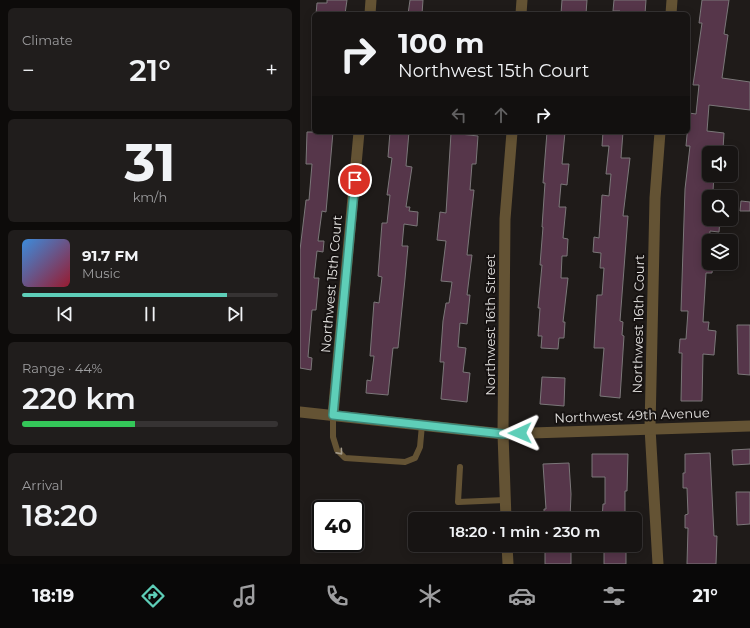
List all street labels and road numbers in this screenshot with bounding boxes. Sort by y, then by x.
street label: Northwest 15th Court [317,214,345,354]
street label: Northwest 16th Street [482,254,498,396]
street label: Northwest 16th Court [629,254,647,394]
street label: Northwest 49th Avenue [554,404,710,426]

